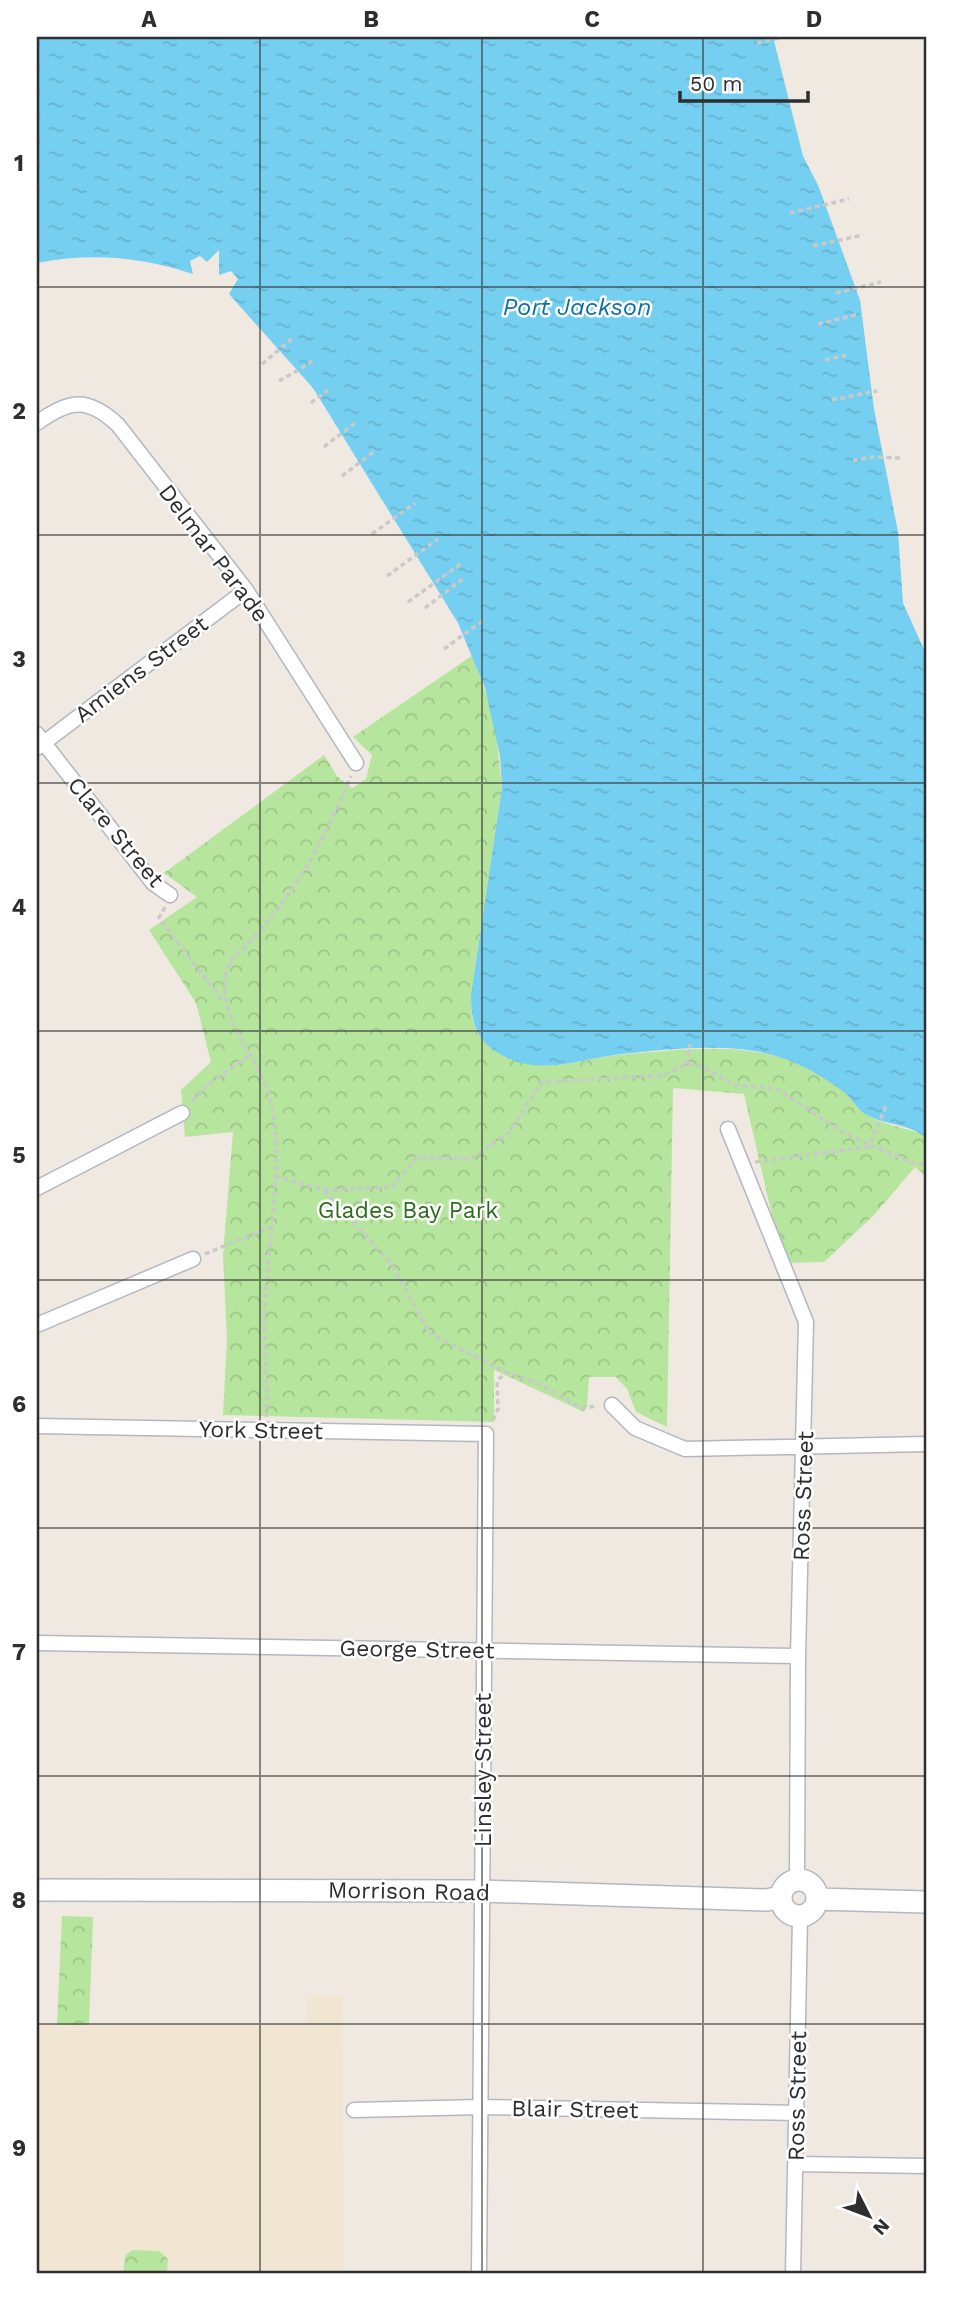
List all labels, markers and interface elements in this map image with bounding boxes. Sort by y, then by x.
text: A [141,6,157,33]
text: B [363,6,379,33]
text: C [584,6,600,33]
text: D [806,6,822,33]
scale bar [680,60,807,104]
text: 50 m [690,71,742,96]
text: 1 [14,150,24,177]
water label: Port Jackson [503,293,651,321]
text: 2 [12,398,26,425]
street label: Delmar Parade [153,479,274,627]
street label: Amiens Street [69,610,214,728]
text: 3 [12,646,26,673]
street label: Clare Street [62,772,170,893]
text: 4 [12,894,27,921]
text: 5 [12,1142,26,1169]
park label: Glades Bay Park [318,1197,498,1224]
text: 6 [12,1391,26,1418]
street label: York Street [199,1416,324,1445]
street label: Ross Street [788,1430,819,1561]
street label: George Street [339,1635,495,1664]
text: 7 [12,1639,26,1666]
street label: Linsley Street [470,1692,497,1847]
street label: Morrison Road [328,1877,490,1906]
text: 8 [12,1887,26,1914]
street label: Ross Street [783,2030,812,2161]
street label: Blair Street [511,2095,639,2124]
text: 9 [12,2135,26,2162]
north arrow [834,2182,904,2252]
text: N [868,2214,895,2240]

